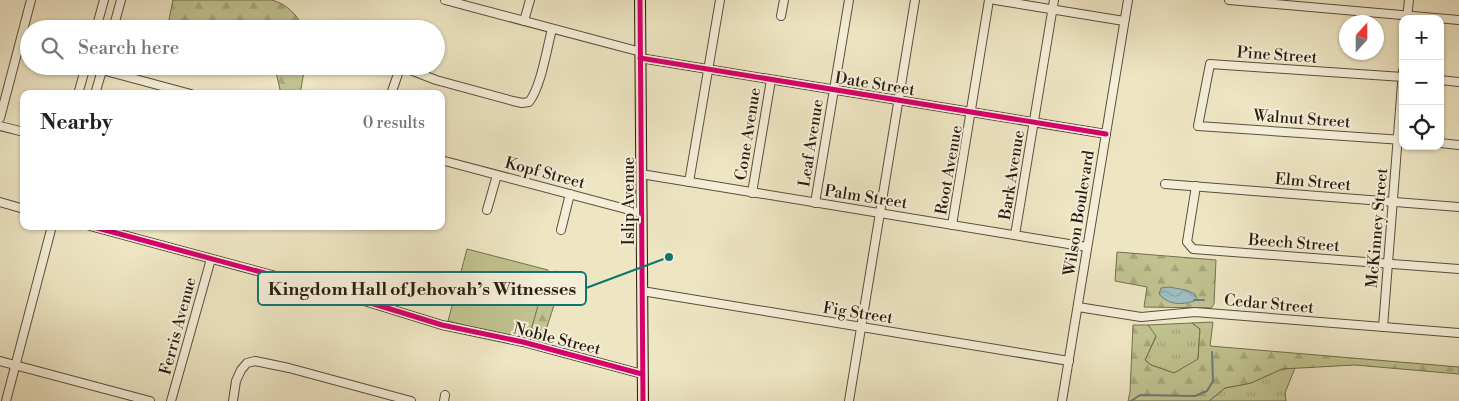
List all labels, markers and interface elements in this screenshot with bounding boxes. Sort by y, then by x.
north arrow [1339,15,1384,60]
map controls [1399,15,1444,150]
button: + [1399,15,1444,60]
search box [20,20,445,75]
icon: search [38,34,66,62]
text: Search here [78,36,179,60]
street label: Pine Street [1236,42,1318,68]
button: − [1399,60,1444,105]
street label: Date Street [833,68,917,100]
street label: Cone Avenue [731,86,765,182]
street label: Leaf Avenue [794,98,828,188]
button: locate [1399,105,1444,150]
street label: Walnut Street [1252,106,1352,132]
text: Nearby [40,110,113,136]
text: 0 results [363,113,425,133]
street label: Root Avenue [931,124,967,216]
street label: Bark Avenue [995,129,1029,222]
street label: Wilson Boulevard [1059,149,1099,278]
street label: Kopf Street [503,153,588,193]
street label: Islip Avenue [619,157,639,245]
street label: McKinney Street [1362,167,1392,289]
street label: Elm Street [1274,169,1352,195]
street label: Palm Street [823,181,909,213]
street label: Beech Street [1247,230,1341,256]
callout: Kingdom Hall of Jehovah’s Witnesses [258,272,586,305]
street label: Ferris Avenue [155,275,201,377]
text: Kingdom Hall of Jehovah’s Witnesses [268,278,576,301]
street label: Cedar Street [1223,290,1315,318]
street label: Fig Street [822,298,895,328]
street label: Noble Street [511,318,603,360]

